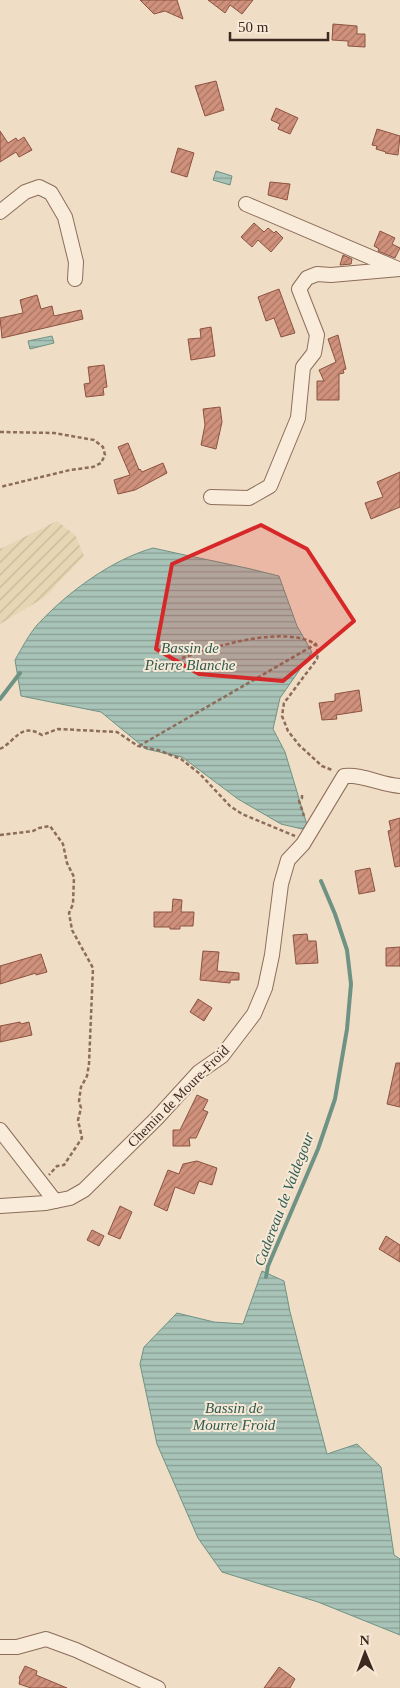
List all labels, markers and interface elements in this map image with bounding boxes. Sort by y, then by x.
scale bar [230,10,328,42]
text: 50 m [238,19,269,35]
water label: Bassin de Pierre Blanche [144,640,236,673]
street label: Chemin de Moure-Froid [125,1043,232,1150]
water label: Cadereau de Valdegour [251,1130,317,1268]
water label: Bassin de Mourre Froid [192,1400,276,1433]
north arrow [340,1628,390,1678]
text: N [360,1633,370,1648]

